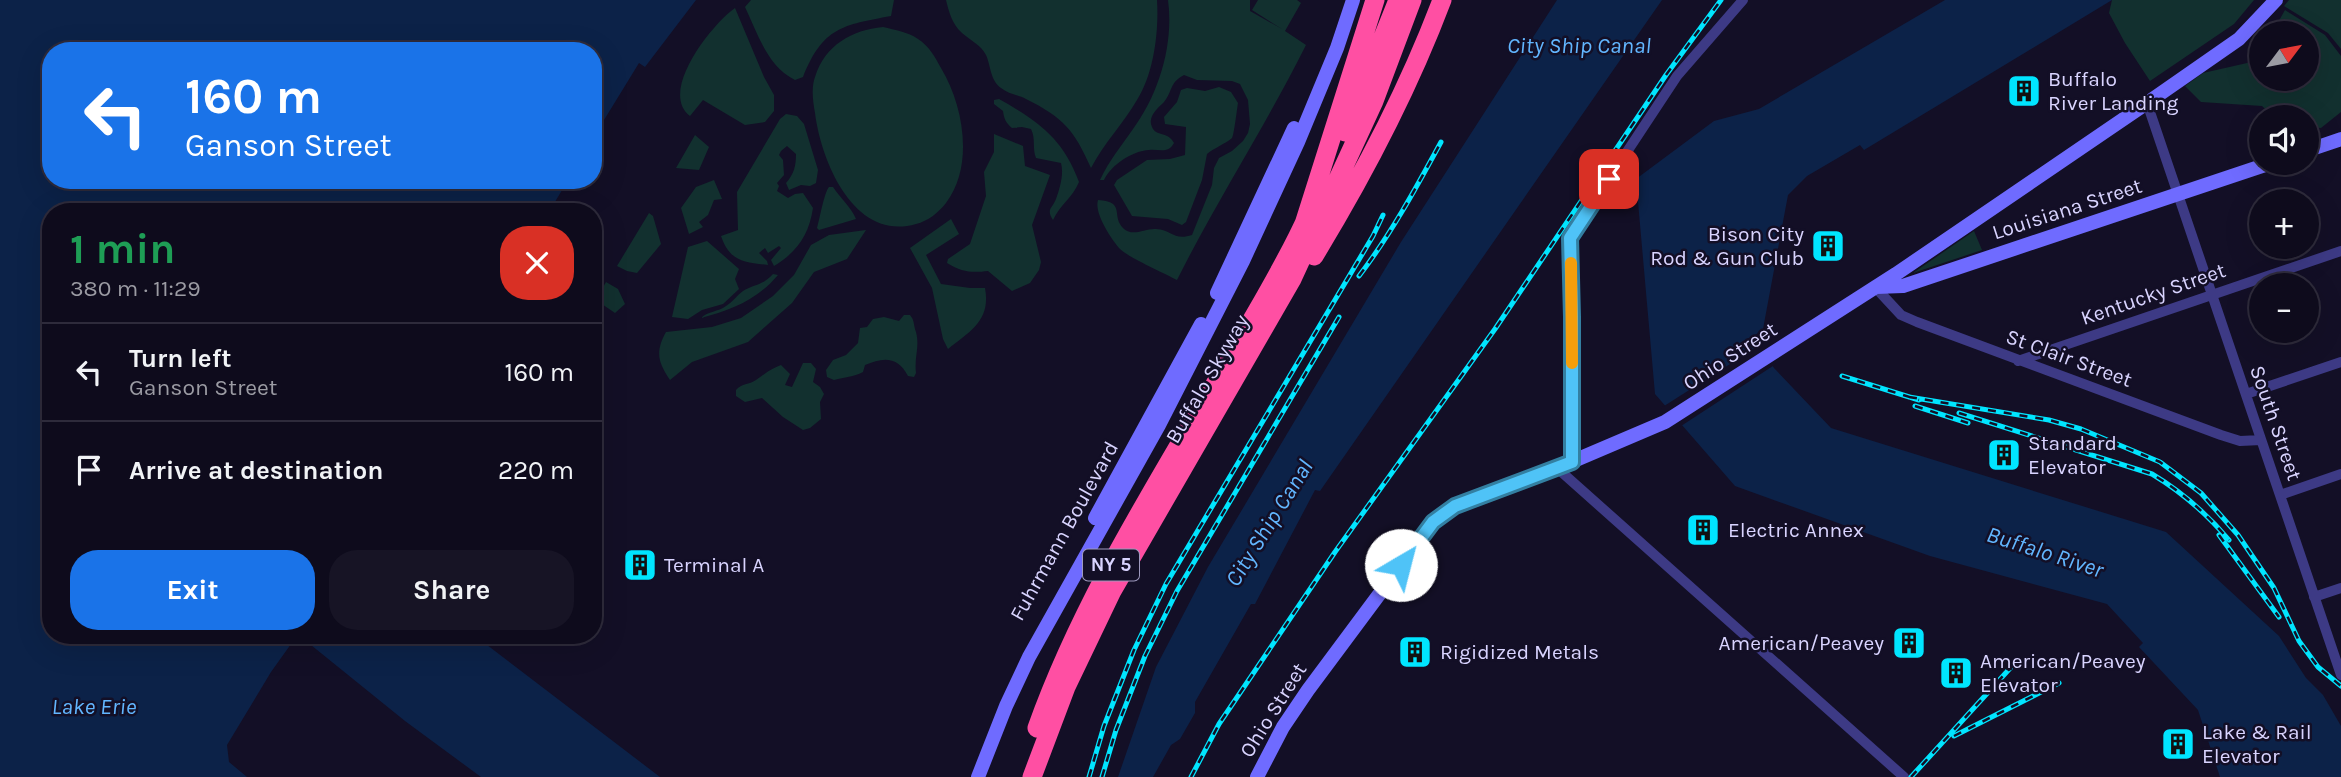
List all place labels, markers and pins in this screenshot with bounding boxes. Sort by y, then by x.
place label: Buffalo River Landing [2048,67,2178,115]
building icon: Buffalo River Landing [2005,72,2043,110]
pin [1579,149,1639,209]
place label: Bison City Rod & Gun Club [1650,222,1804,270]
building icon: Bison City Rod & Gun Club [1809,227,1847,265]
place label: Standard Elevator [2028,431,2117,479]
building icon: Standard Elevator [1985,436,2023,474]
building icon: Electric Annex [1684,511,1722,549]
place label: Electric Annex [1728,518,1864,542]
building icon: Terminal A [621,546,659,584]
place label: Terminal A [664,553,764,577]
building icon: American/Peavey [1890,624,1928,662]
place label: American/Peavey [1718,631,1884,655]
building icon: Rigidized Metals [1396,633,1434,671]
place label: Rigidized Metals [1440,640,1599,664]
place label: American/Peavey Elevator [1980,649,2146,697]
building icon: American/Peavey Elevator [1937,654,1975,692]
place label: Lake & Rail Elevator [2202,720,2312,768]
building icon: Lake & Rail Elevator [2159,725,2197,763]

